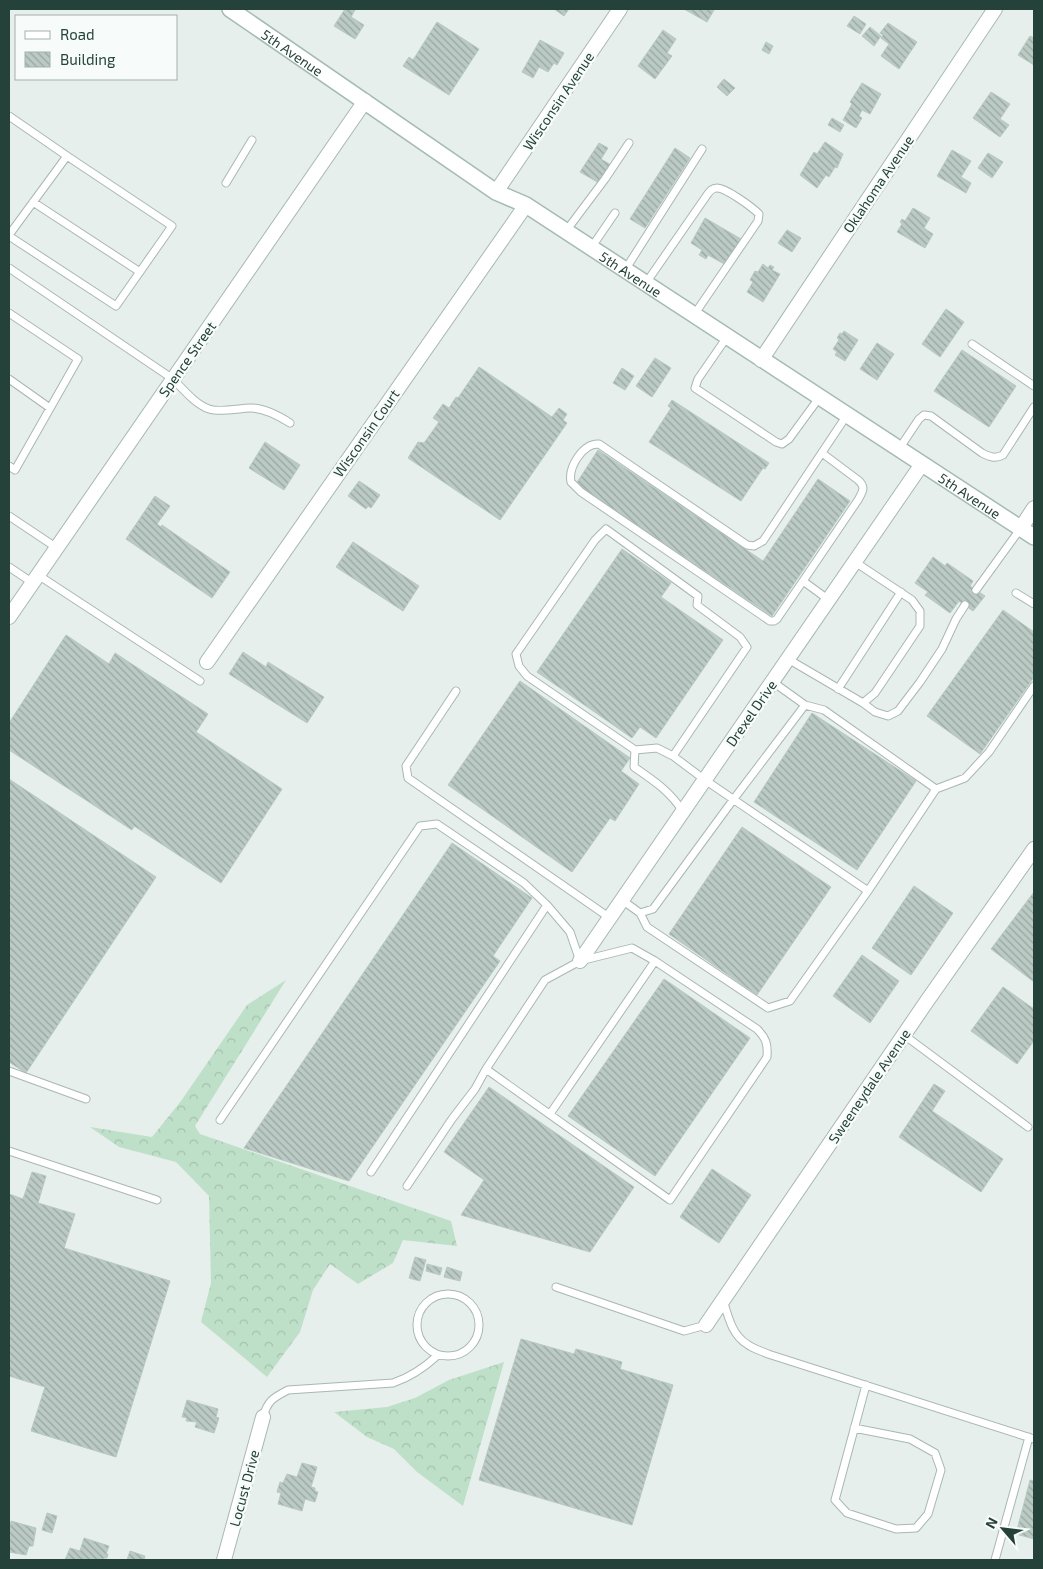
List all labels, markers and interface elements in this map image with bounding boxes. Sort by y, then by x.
legend [15,15,178,80]
text: Road [60,25,95,43]
street label: 5th Avenue [259,25,327,79]
street label: Wisconsin Avenue [519,49,597,153]
text: Building [60,50,116,68]
street label: Oklahoma Avenue [839,132,917,236]
street label: 5th Avenue [597,247,665,300]
street label: Spence Street [155,318,219,400]
street label: Wisconsin Court [329,386,403,480]
street label: 5th Avenue [936,469,1004,522]
street label: Drexel Drive [722,677,780,749]
street label: Sweeneydale Avenue [824,1026,914,1146]
street label: Locust Drive [226,1448,262,1528]
north arrow [978,1504,1028,1554]
text: N [981,1514,1001,1531]

